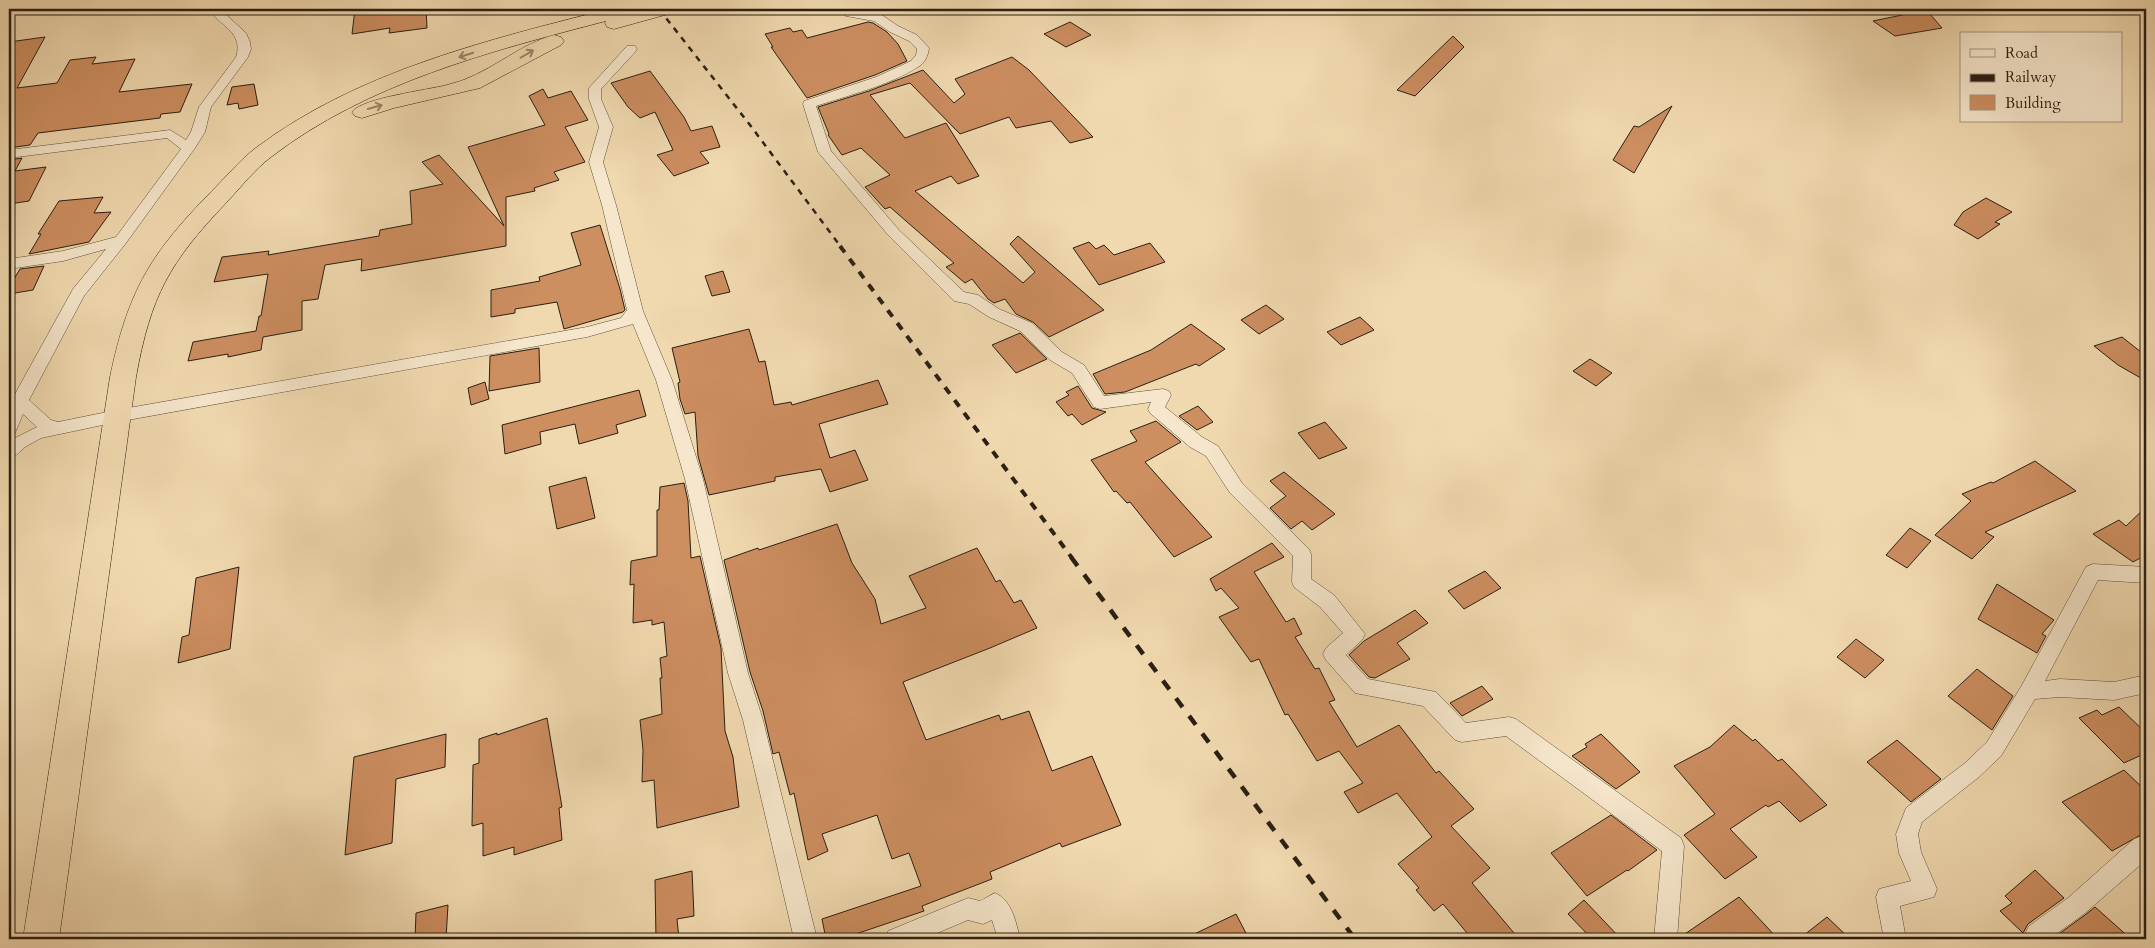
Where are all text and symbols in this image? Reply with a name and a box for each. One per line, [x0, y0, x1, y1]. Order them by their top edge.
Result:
legend [1960, 32, 2122, 122]
text: Road [2005, 43, 2038, 63]
one-way arrow [519, 49, 534, 58]
one-way arrow [458, 51, 474, 61]
text: Railway [2005, 67, 2056, 87]
text: Building [2005, 93, 2061, 113]
one-way arrow [367, 102, 383, 112]

